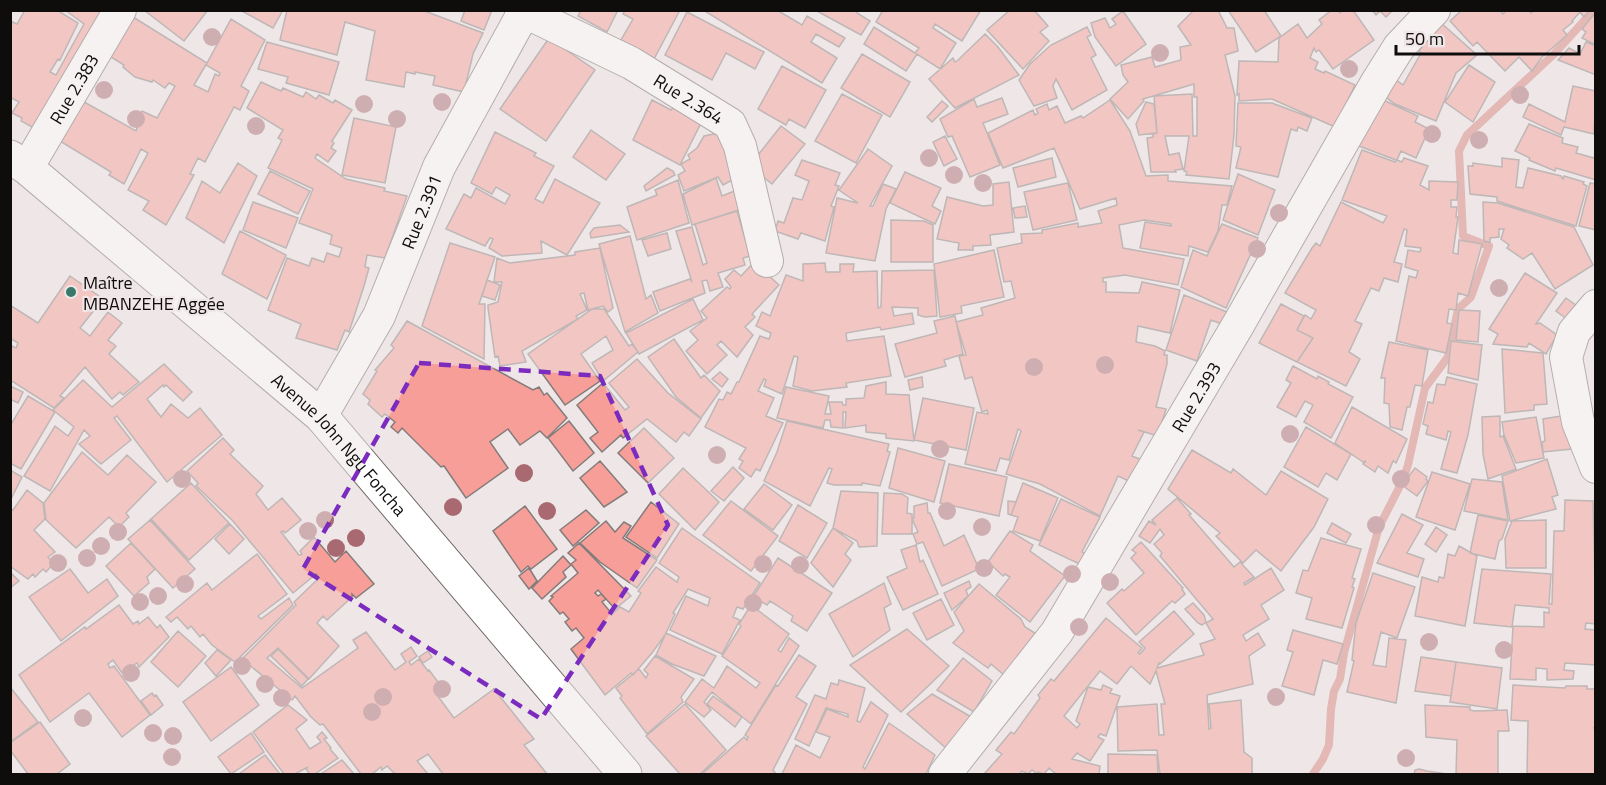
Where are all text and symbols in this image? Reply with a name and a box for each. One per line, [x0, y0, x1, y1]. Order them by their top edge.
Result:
scale bar [1396, 18, 1579, 56]
text: 50 m [1405, 25, 1444, 52]
street label: Rue 2.383 [42, 48, 105, 129]
street label: Rue 2.364 [649, 67, 729, 131]
street label: Rue 2.391 [394, 171, 448, 253]
place label: Maître MBANZEHE Aggée [83, 269, 225, 317]
marker: Maître MBANZEHE Aggée [64, 285, 78, 299]
street label: Rue 2.393 [1164, 356, 1227, 437]
street label: Avenue John Ngu Foncha [266, 366, 414, 522]

